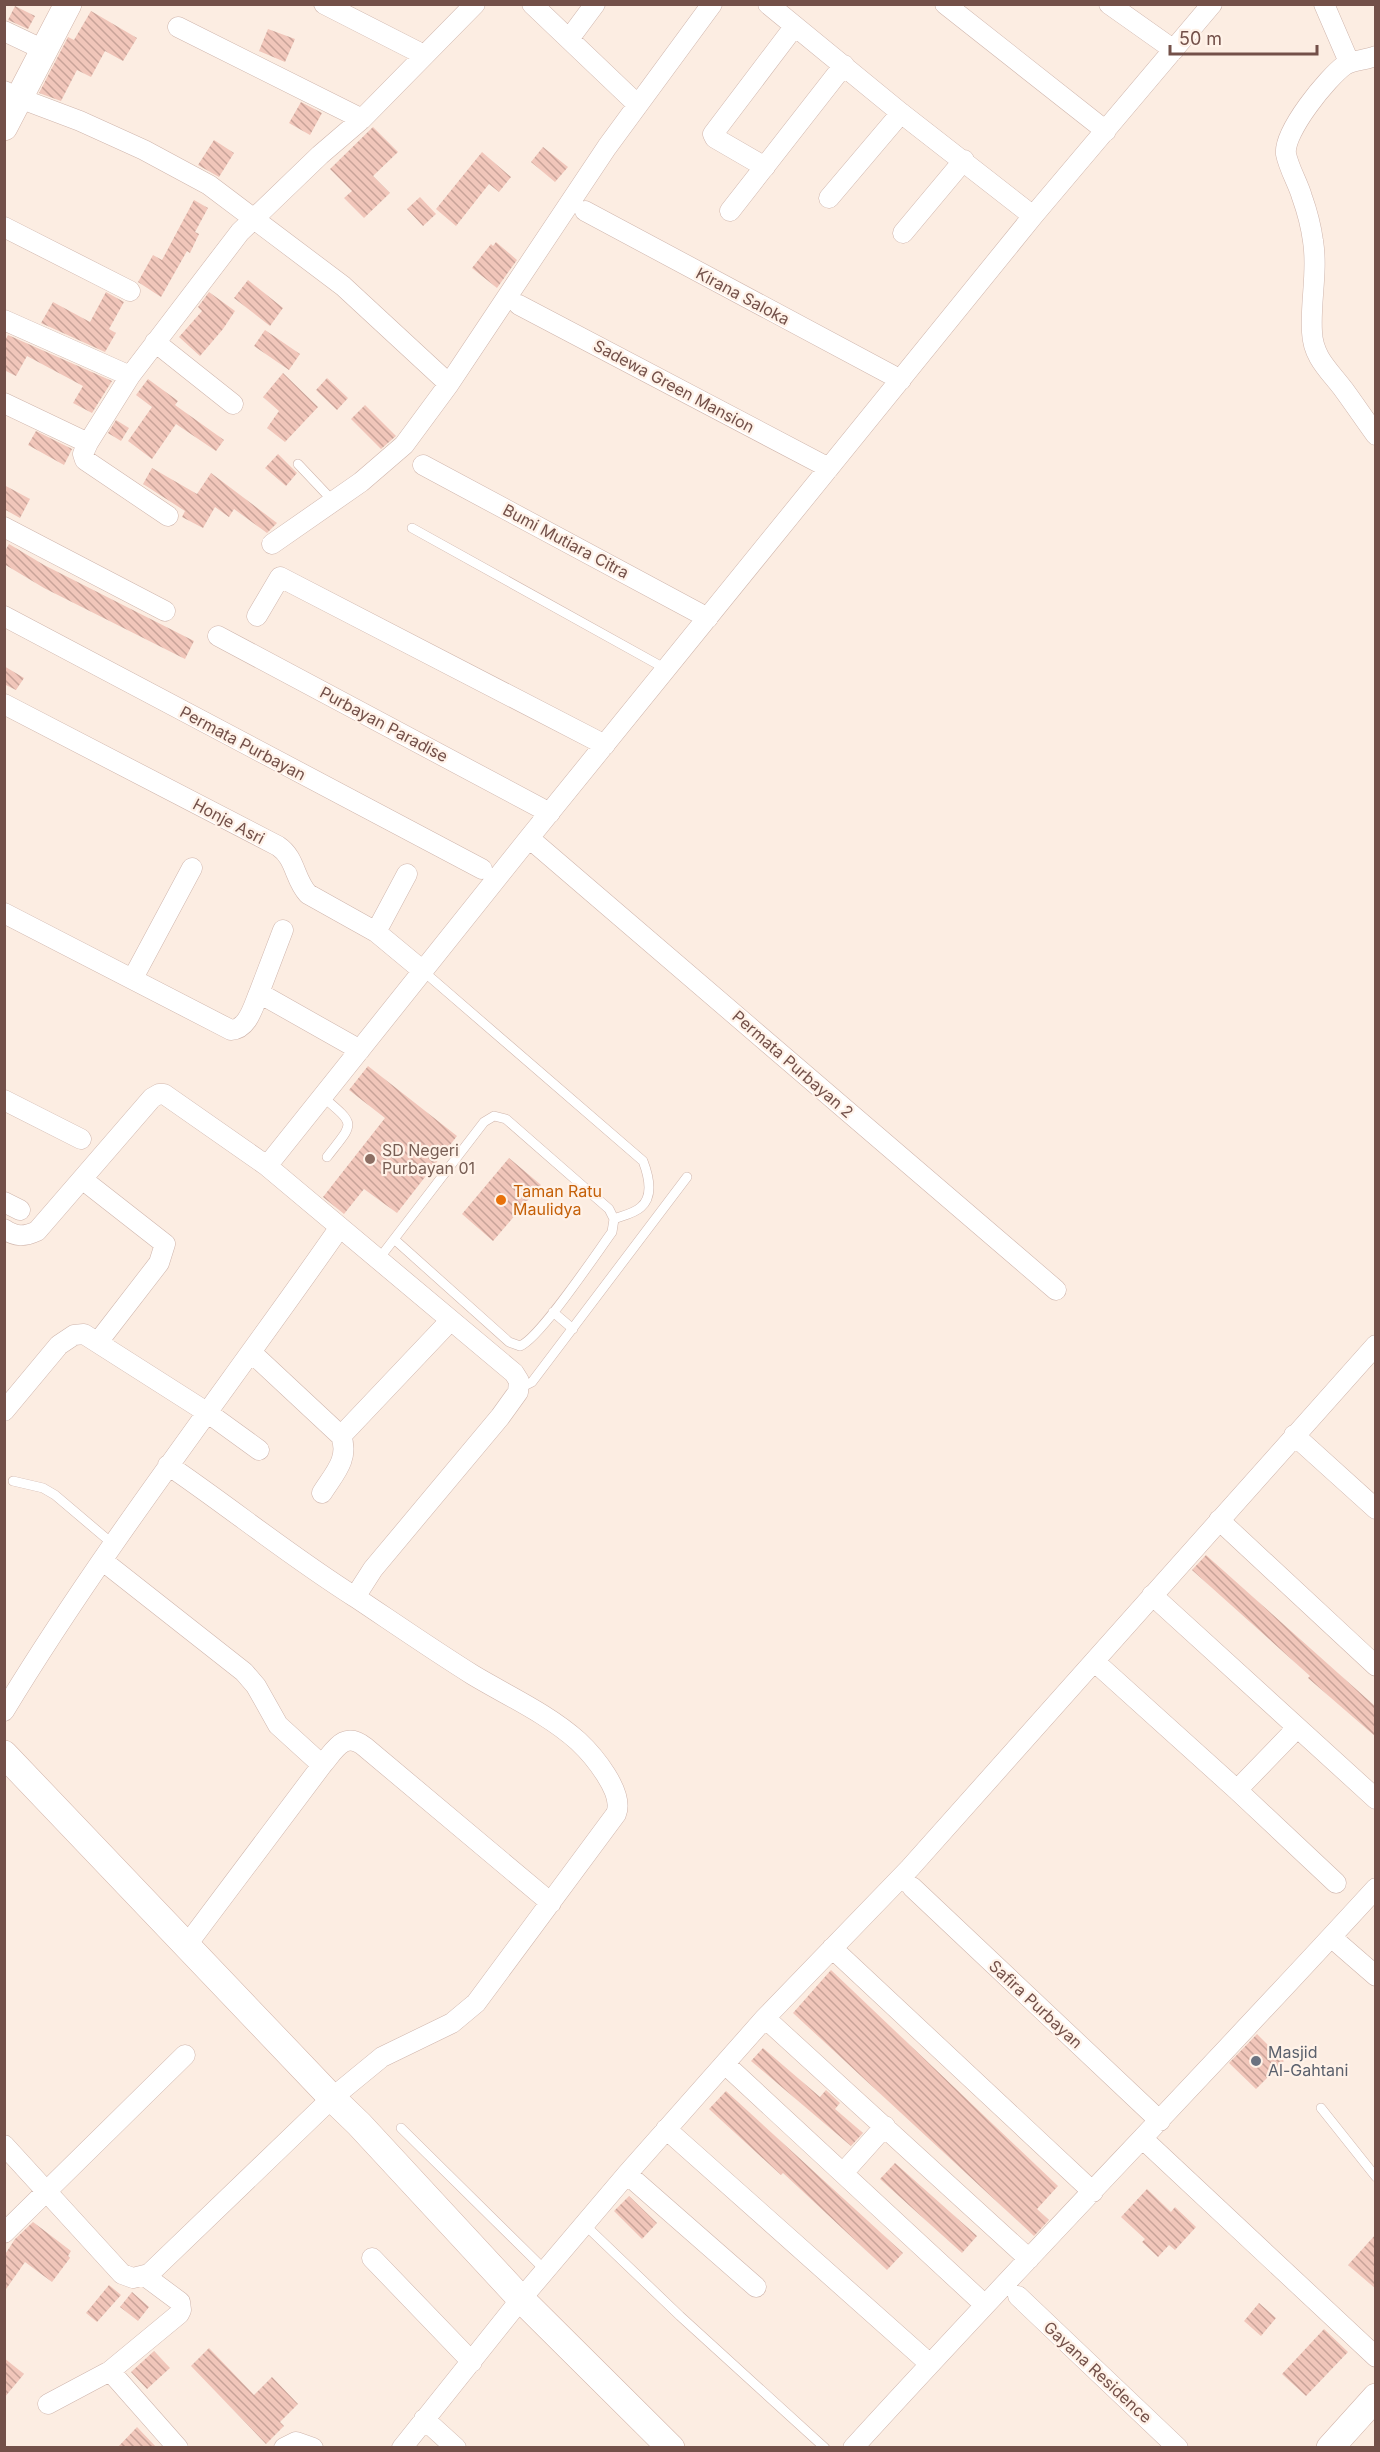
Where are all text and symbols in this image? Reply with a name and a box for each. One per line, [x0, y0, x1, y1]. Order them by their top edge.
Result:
scale bar [1170, 18, 1317, 56]
text: 50 m [1179, 28, 1222, 49]
street label: Kirana Saloka [693, 263, 793, 329]
street label: Sadewa Green Mansion [590, 335, 758, 437]
street label: Bumi Mutiara Citra [500, 499, 632, 583]
street label: Purbayan Paradise [317, 682, 451, 766]
street label: Permata Purbayan [177, 701, 309, 785]
street label: Honje Asri [190, 794, 268, 848]
street label: Permata Purbayan 2 [728, 1006, 858, 1122]
place label: SD Negeri Purbayan 01 [382, 1140, 475, 1178]
marker: SD Negeri Purbayan 01 [363, 1152, 377, 1166]
place label: Taman Ratu Maulidya [513, 1181, 602, 1219]
marker: Taman Ratu Maulidya [494, 1193, 508, 1207]
street label: Safira Purbayan [985, 1956, 1087, 2052]
place label: Masjid Al-Gahtani [1268, 2042, 1348, 2080]
marker: Masjid Al-Gahtani [1249, 2054, 1263, 2068]
street label: Gayana Residence [1040, 2317, 1156, 2427]

